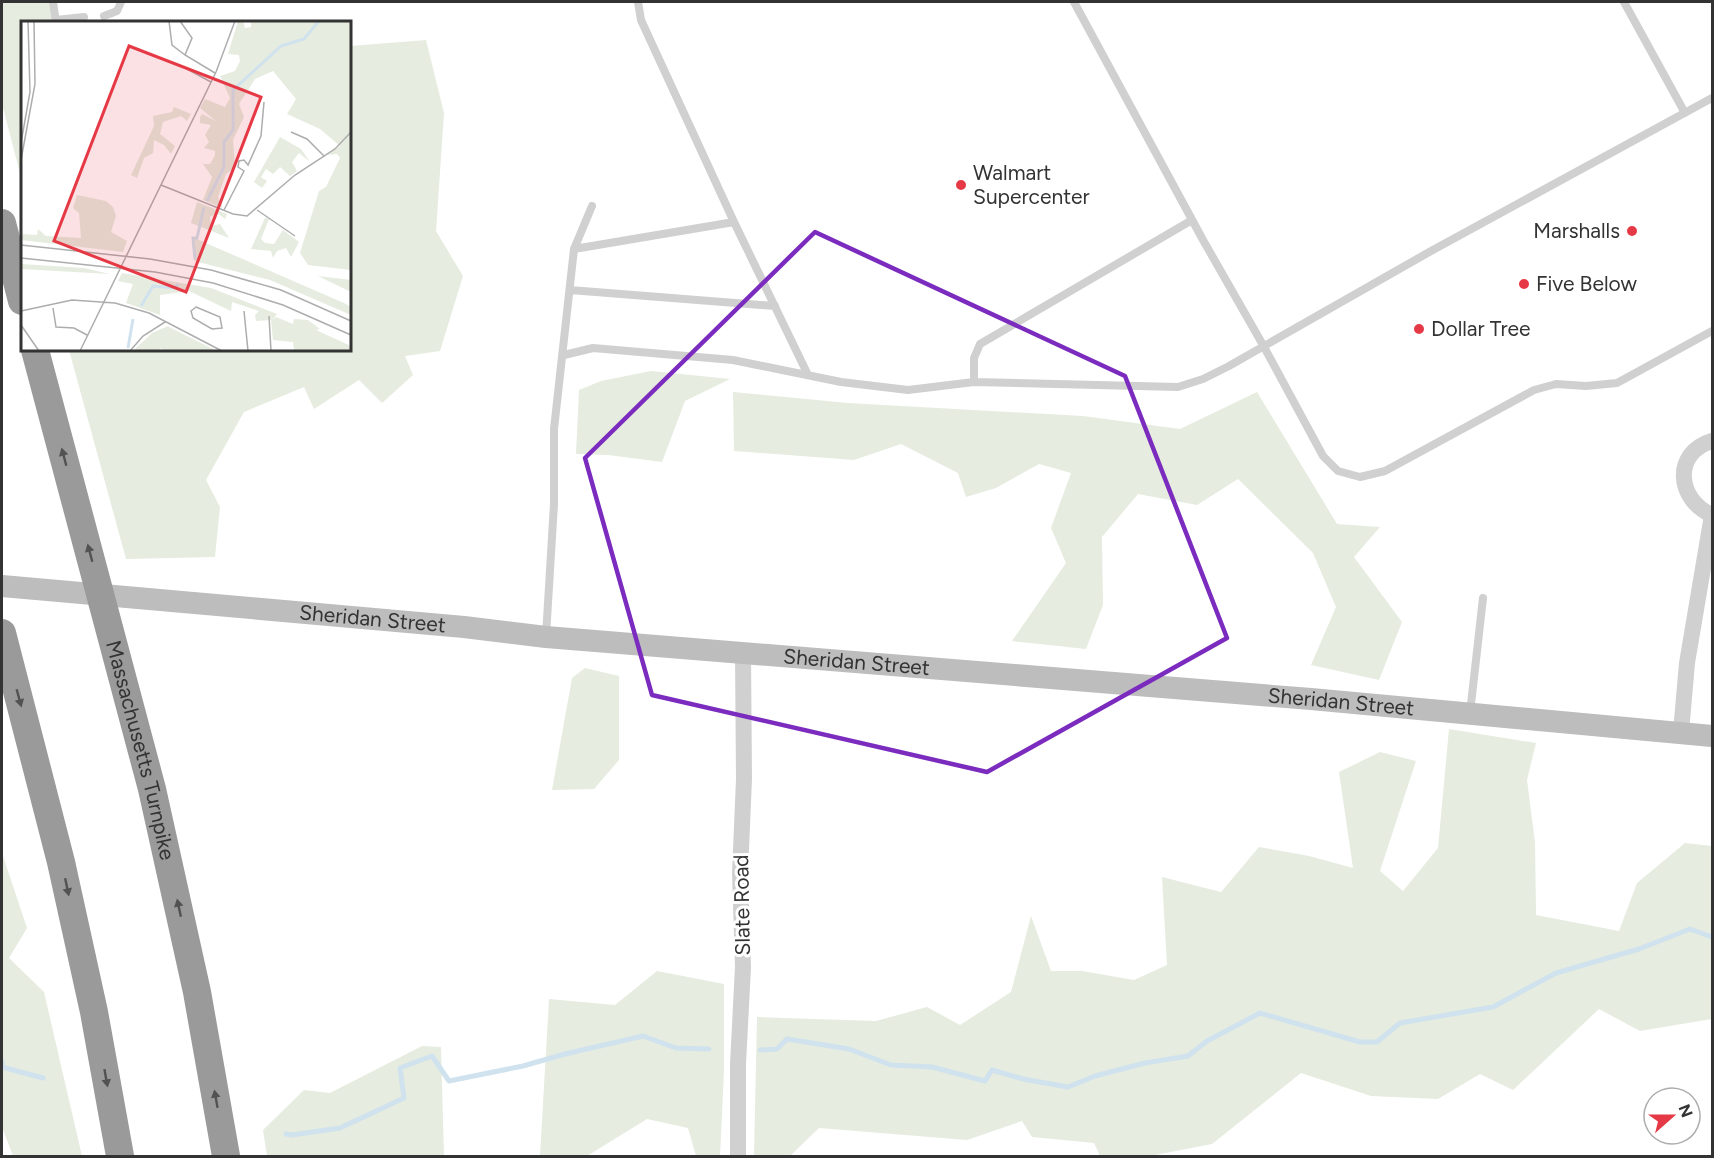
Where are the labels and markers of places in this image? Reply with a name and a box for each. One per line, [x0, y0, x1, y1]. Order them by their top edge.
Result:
place label: Walmart Supercenter [973, 160, 1090, 209]
marker: Walmart Supercenter [954, 178, 968, 192]
place label: Marshalls [1533, 218, 1620, 243]
marker: Marshalls [1625, 224, 1639, 238]
place label: Five Below [1536, 271, 1637, 296]
marker: Five Below [1517, 277, 1531, 291]
place label: Dollar Tree [1431, 316, 1531, 341]
marker: Dollar Tree [1412, 322, 1426, 336]

